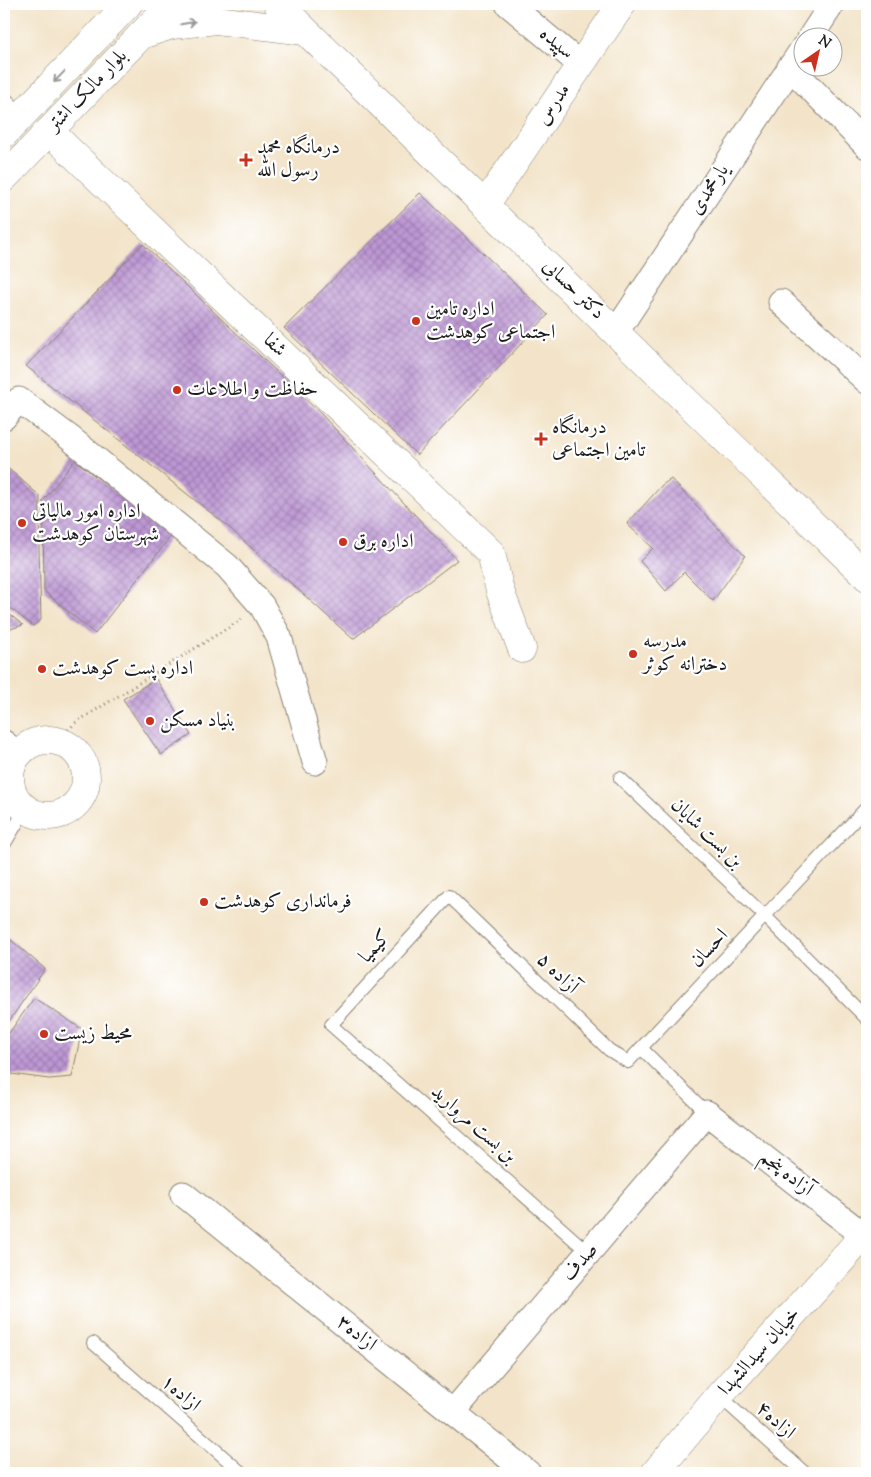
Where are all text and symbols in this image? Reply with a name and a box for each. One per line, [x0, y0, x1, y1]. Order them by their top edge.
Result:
one-way arrow [180, 17, 196, 27]
street label: سپیده [532, 21, 580, 67]
north arrow [794, 28, 844, 78]
text: N [814, 31, 834, 54]
street label: بلوار مالک اشتر [40, 43, 135, 140]
one-way arrow [53, 71, 65, 83]
street label: مدرس [529, 78, 579, 132]
place label: درمانگاه محمد رسول الله [257, 133, 340, 186]
marker: درمانگاه محمد رسول الله [239, 153, 253, 167]
street label: یارمحمدی [683, 158, 738, 221]
street label: دکتر حسابی [535, 253, 611, 327]
place label: اداره تامین اجتماعی کوهدشت [426, 296, 555, 348]
marker: اداره تامین اجتماعی کوهدشت [410, 315, 422, 327]
street label: شفا [255, 327, 293, 365]
place label: حفاظت و اطلاعات [187, 376, 318, 405]
marker: حفاظت و اطلاعات [171, 384, 183, 396]
place label: درمانگاه تامین اجتماعی [552, 413, 645, 466]
marker: درمانگاه تامین اجتماعی [534, 432, 548, 446]
place label: اداره امور مالیاتی شهرستان کوهدشت [32, 498, 159, 550]
marker: اداره امور مالیاتی شهرستان کوهدشت [16, 517, 28, 529]
place label: اداره برق [353, 528, 414, 557]
marker: اداره برق [337, 536, 349, 548]
place label: مدرسه دخترانه کوثر [641, 628, 727, 680]
marker: مدرسه دخترانه کوثر [627, 648, 639, 660]
place label: اداره پست کوهدشت [52, 655, 193, 684]
marker: اداره پست کوهدشت [36, 663, 48, 675]
place label: بنیاد مسکن [160, 707, 235, 736]
marker: بنیاد مسکن [144, 715, 156, 727]
street label: بن بست شایان [663, 792, 749, 876]
place label: فرمانداری کوهدشت [214, 888, 352, 917]
marker: فرمانداری کوهدشت [198, 896, 210, 908]
street label: احسان [684, 923, 736, 975]
street label: کیمیا [353, 924, 399, 970]
street label: آزاده ۵ [529, 947, 587, 1003]
place label: محیط زیست [54, 1020, 132, 1049]
marker: محیط زیست [38, 1028, 50, 1040]
street label: بن بست مروارید [424, 1079, 523, 1172]
street label: آزاده پنجم [752, 1144, 821, 1208]
street label: صدف [556, 1237, 606, 1289]
street label: خیابان سیدالشهدا [712, 1301, 808, 1403]
street label: ازاده۳ [329, 1309, 383, 1359]
street label: ازاده۱ [154, 1368, 206, 1420]
street label: ازاده۴ [749, 1395, 801, 1447]

